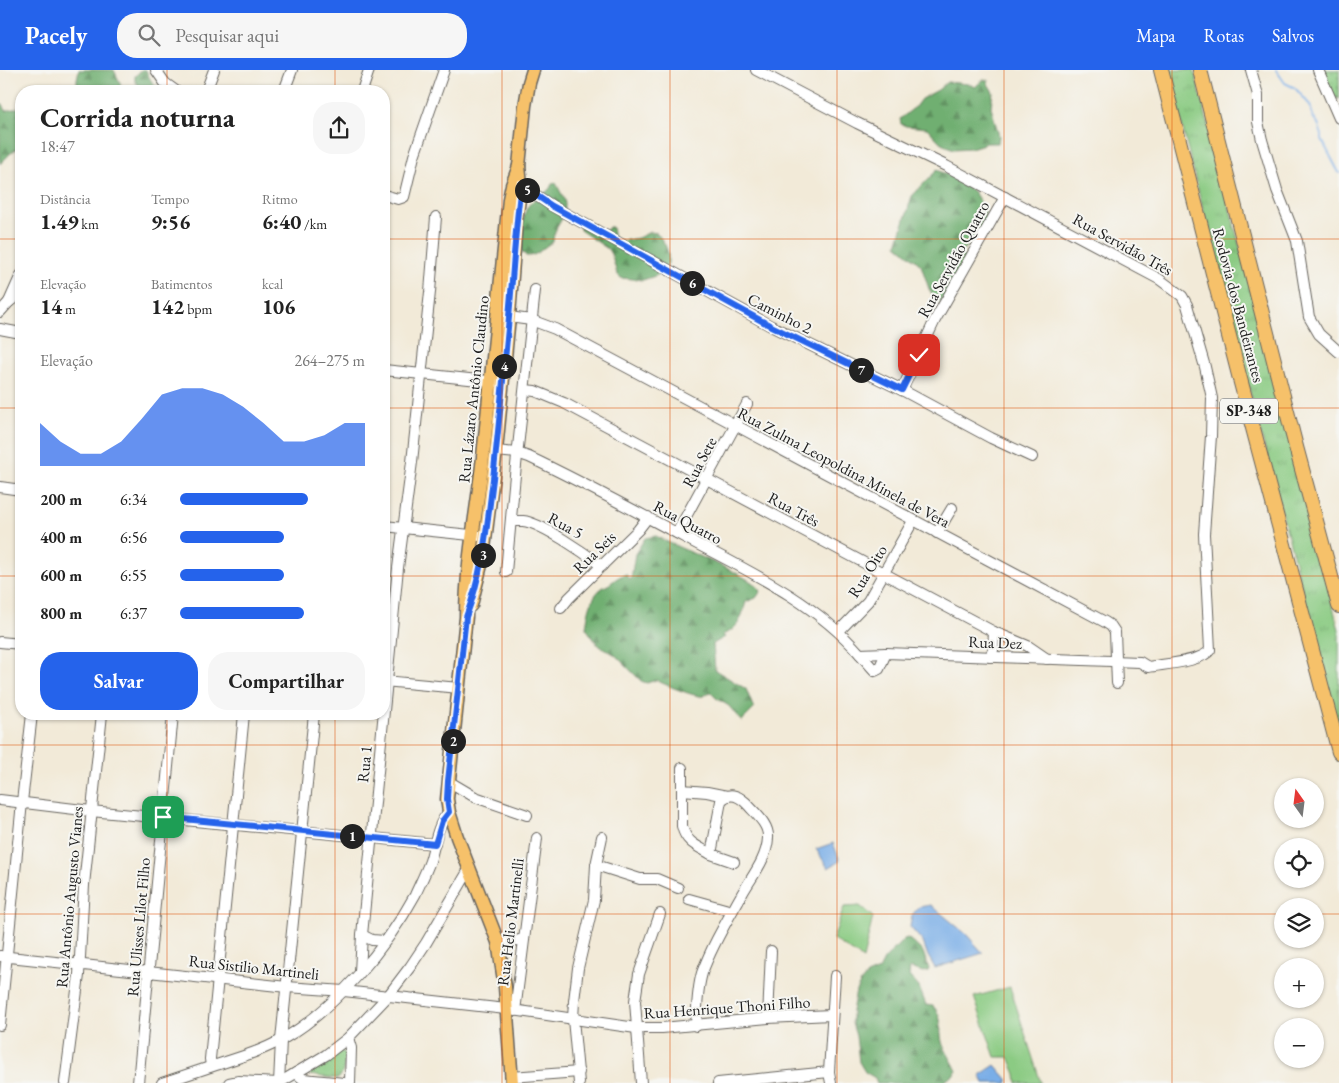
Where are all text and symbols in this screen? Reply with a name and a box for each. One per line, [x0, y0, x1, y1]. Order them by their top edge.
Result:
search box [117, 13, 467, 58]
text: Pacely [25, 20, 87, 51]
icon: search [135, 21, 163, 49]
text: Pesquisar aqui [175, 23, 279, 48]
text: Mapa [1136, 24, 1176, 47]
text: Rotas [1204, 24, 1244, 47]
text: Salvos [1272, 24, 1314, 47]
text: Corrida noturna [40, 99, 235, 135]
button: share [313, 102, 365, 154]
text: 18:47 [40, 136, 75, 157]
pin: 5 [514, 178, 540, 202]
text: 5 [524, 181, 531, 199]
text: Distância [40, 190, 91, 208]
text: Tempo [151, 190, 189, 208]
text: Ritmo [262, 190, 298, 208]
street label: Rua Servidão Quatro [913, 197, 994, 321]
text: 1.49 [40, 208, 79, 235]
text: 9:56 [151, 208, 190, 235]
text: 6:40 [262, 208, 301, 235]
street label: Rua Servidão Três [1069, 208, 1176, 280]
text: km [79, 215, 99, 233]
text: /km [301, 215, 327, 233]
street label: Rodovia dos Bandeirantes [1208, 226, 1269, 385]
pin: 6 [680, 270, 704, 296]
text: 6 [689, 274, 696, 292]
text: Elevação [40, 275, 86, 293]
text: Batimentos [151, 275, 212, 293]
text: kcal [262, 275, 283, 293]
street label: Caminho 2 [744, 288, 816, 339]
text: 14 [40, 293, 62, 320]
text: 142 [151, 293, 184, 320]
text: 106 [262, 293, 295, 320]
street label: Rua Lázaro Antônio Claudino [453, 294, 494, 484]
text: m [62, 300, 76, 318]
text: bpm [184, 300, 213, 318]
pin [898, 334, 940, 376]
icon: check [905, 341, 933, 369]
text: Elevação [40, 350, 93, 371]
text: 264–275 m [294, 350, 365, 371]
pin: 4 [492, 354, 516, 378]
text: 4 [501, 357, 508, 375]
pin: 7 [848, 358, 874, 382]
text: 7 [858, 361, 865, 379]
road number: SP-348 [1220, 398, 1278, 424]
street label: Rua Zulma Leopoldina Minela de Vera [734, 402, 954, 533]
street label: Rua Sete [677, 433, 721, 491]
street label: Rua Três [764, 487, 823, 532]
text: 200 m [40, 489, 82, 510]
text: 6:34 [120, 489, 147, 510]
street label: Rua Quatro [650, 496, 726, 549]
street label: Rua 5 [544, 507, 587, 543]
text: 400 m [40, 527, 82, 548]
text: 6:56 [120, 527, 147, 548]
street label: Rua Seis [568, 527, 620, 578]
street label: Rua Oito [843, 541, 892, 602]
pin: 3 [470, 542, 496, 568]
text: 3 [480, 546, 487, 564]
text: 600 m [40, 565, 82, 586]
text: 6:55 [120, 565, 147, 586]
text: 800 m [40, 603, 82, 624]
text: 6:37 [120, 603, 147, 624]
street label: Rua Dez [968, 631, 1022, 654]
button: Salvar [40, 652, 198, 710]
button: Compartilhar [208, 652, 365, 710]
pin: 2 [440, 728, 466, 754]
text: 2 [450, 732, 457, 750]
street label: Rua 1 [352, 745, 377, 784]
north arrow [1274, 778, 1324, 828]
map controls [1274, 778, 1324, 1068]
pin [142, 796, 184, 838]
icon: arrive [149, 803, 177, 831]
street label: Rua Antônio Augusto Vianes [51, 805, 88, 989]
pin: 1 [340, 824, 364, 848]
text: 1 [349, 827, 356, 845]
button: locate [1274, 838, 1324, 888]
street label: Rua Ulisses Lilot Filho [122, 857, 155, 997]
street label: Rua Helio Martinelli [492, 857, 529, 987]
button: layers [1274, 898, 1324, 948]
street label: Rua Sistilio Martineli [188, 950, 320, 985]
button: + [1274, 958, 1324, 1008]
street label: Rua Henrique Thoni Filho [643, 991, 811, 1024]
button: − [1274, 1018, 1324, 1068]

